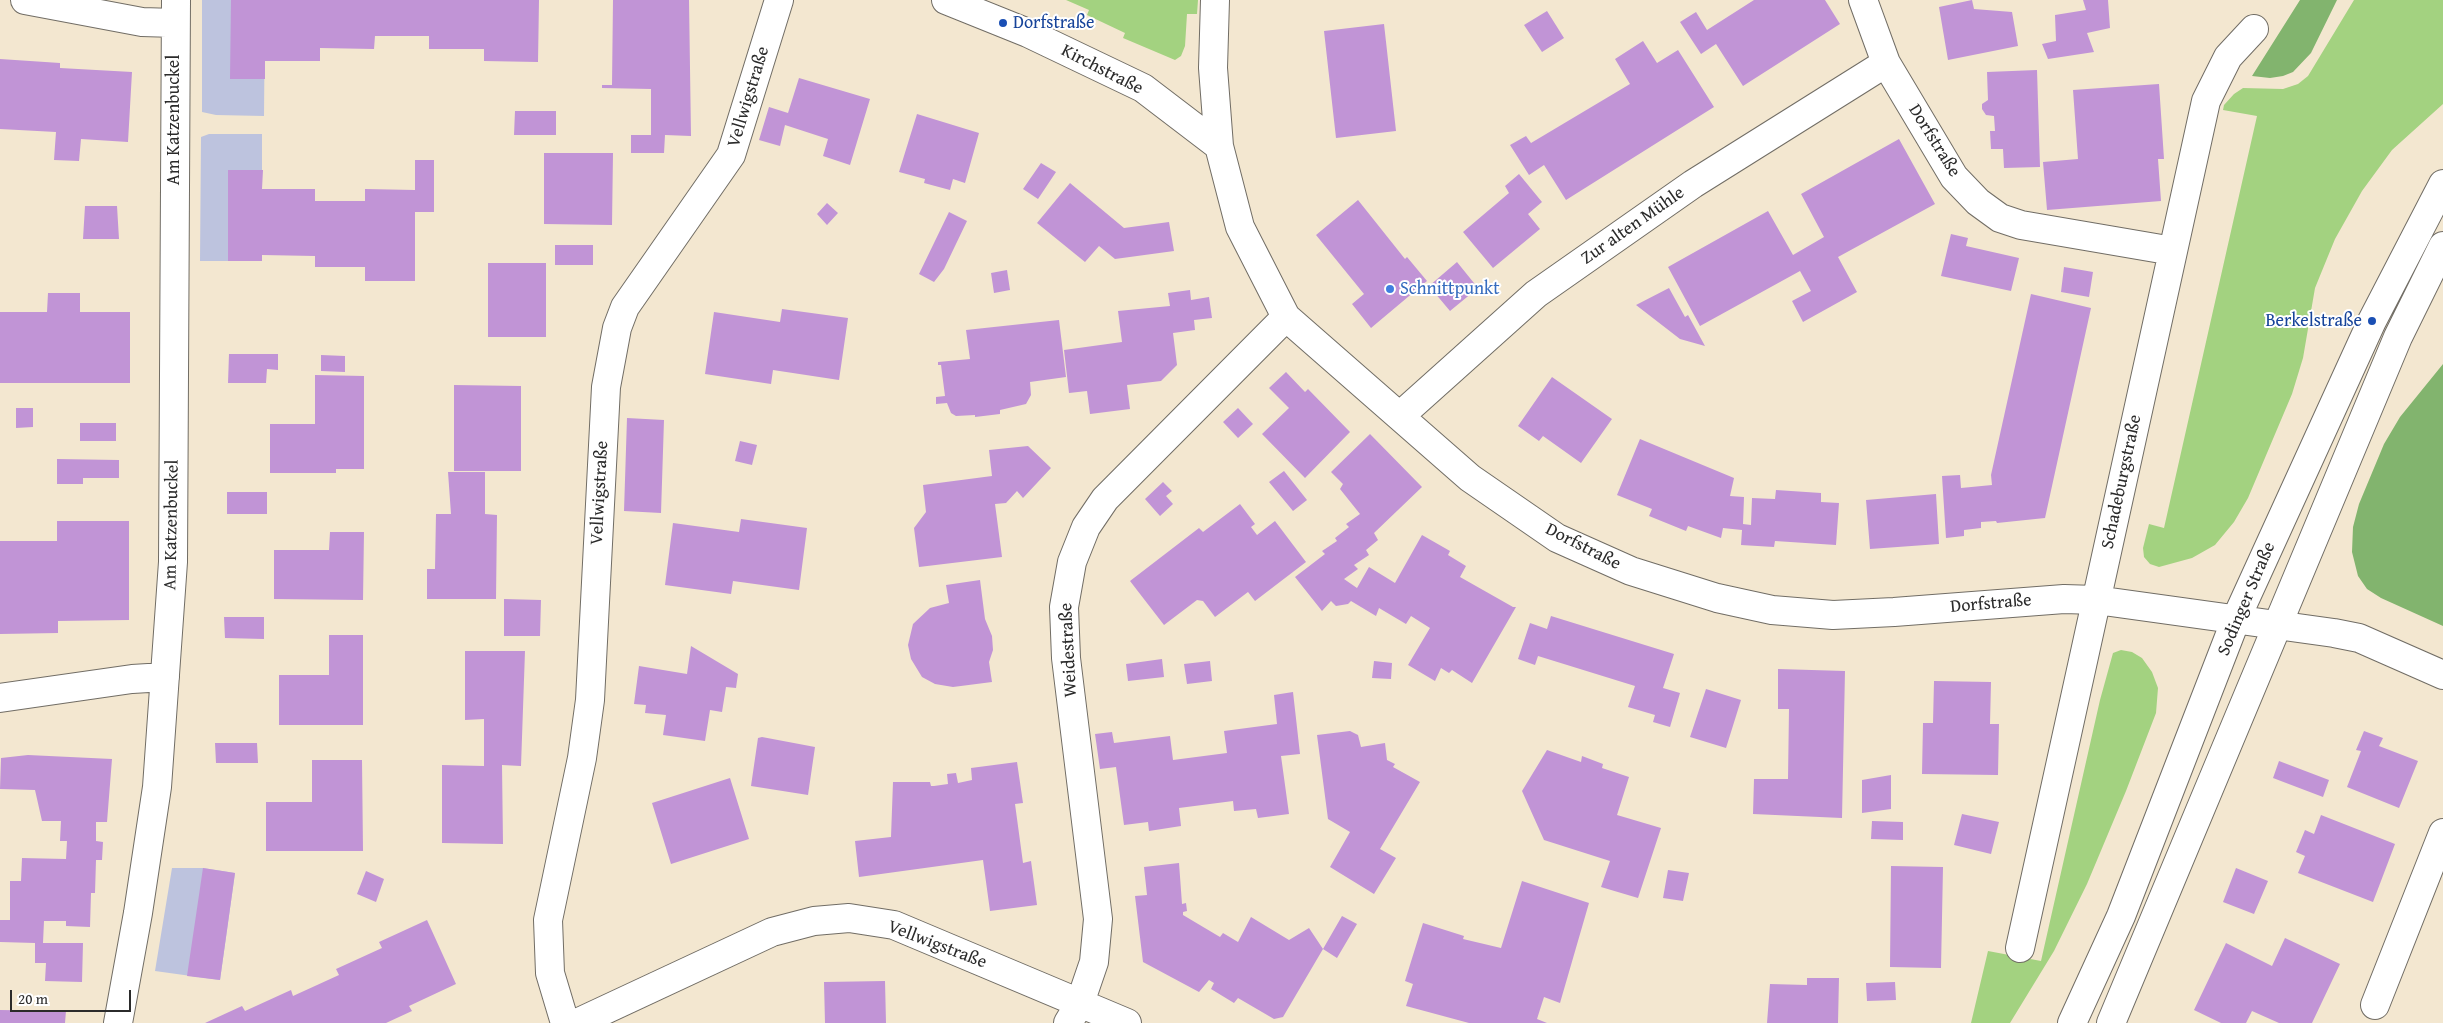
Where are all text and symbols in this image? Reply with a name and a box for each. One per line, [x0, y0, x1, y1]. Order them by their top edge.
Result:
place label: Dorfstraße [1013, 12, 1095, 34]
marker: Dorfstraße [997, 17, 1009, 29]
street label: Kirchstraße [1057, 40, 1147, 100]
street label: Vellwigstraße [723, 44, 775, 150]
street label: Am Katzenbuckel [163, 55, 185, 185]
street label: Dorfstraße [1903, 101, 1965, 181]
street label: Zur alten Mühle [1577, 182, 1689, 270]
place label: Schnittpunkt [1400, 278, 1500, 300]
marker: Schnittpunkt [1384, 283, 1396, 295]
place label: Berkelstraße [2265, 310, 2362, 332]
marker: Berkelstraße [2366, 315, 2378, 327]
street label: Schadeburgstraße [2097, 413, 2147, 551]
street label: Vellwigstraße [586, 440, 614, 546]
street label: Am Katzenbuckel [160, 460, 184, 590]
street label: Dorfstraße [1542, 519, 1624, 575]
street label: Sodinger Straße [2213, 539, 2281, 659]
street label: Dorfstraße [1949, 590, 2033, 618]
street label: Weidestraße [1056, 602, 1082, 698]
street label: Vellwigstraße [884, 916, 990, 974]
scale bar [12, 980, 134, 1012]
text: 20 m [18, 988, 48, 1009]

